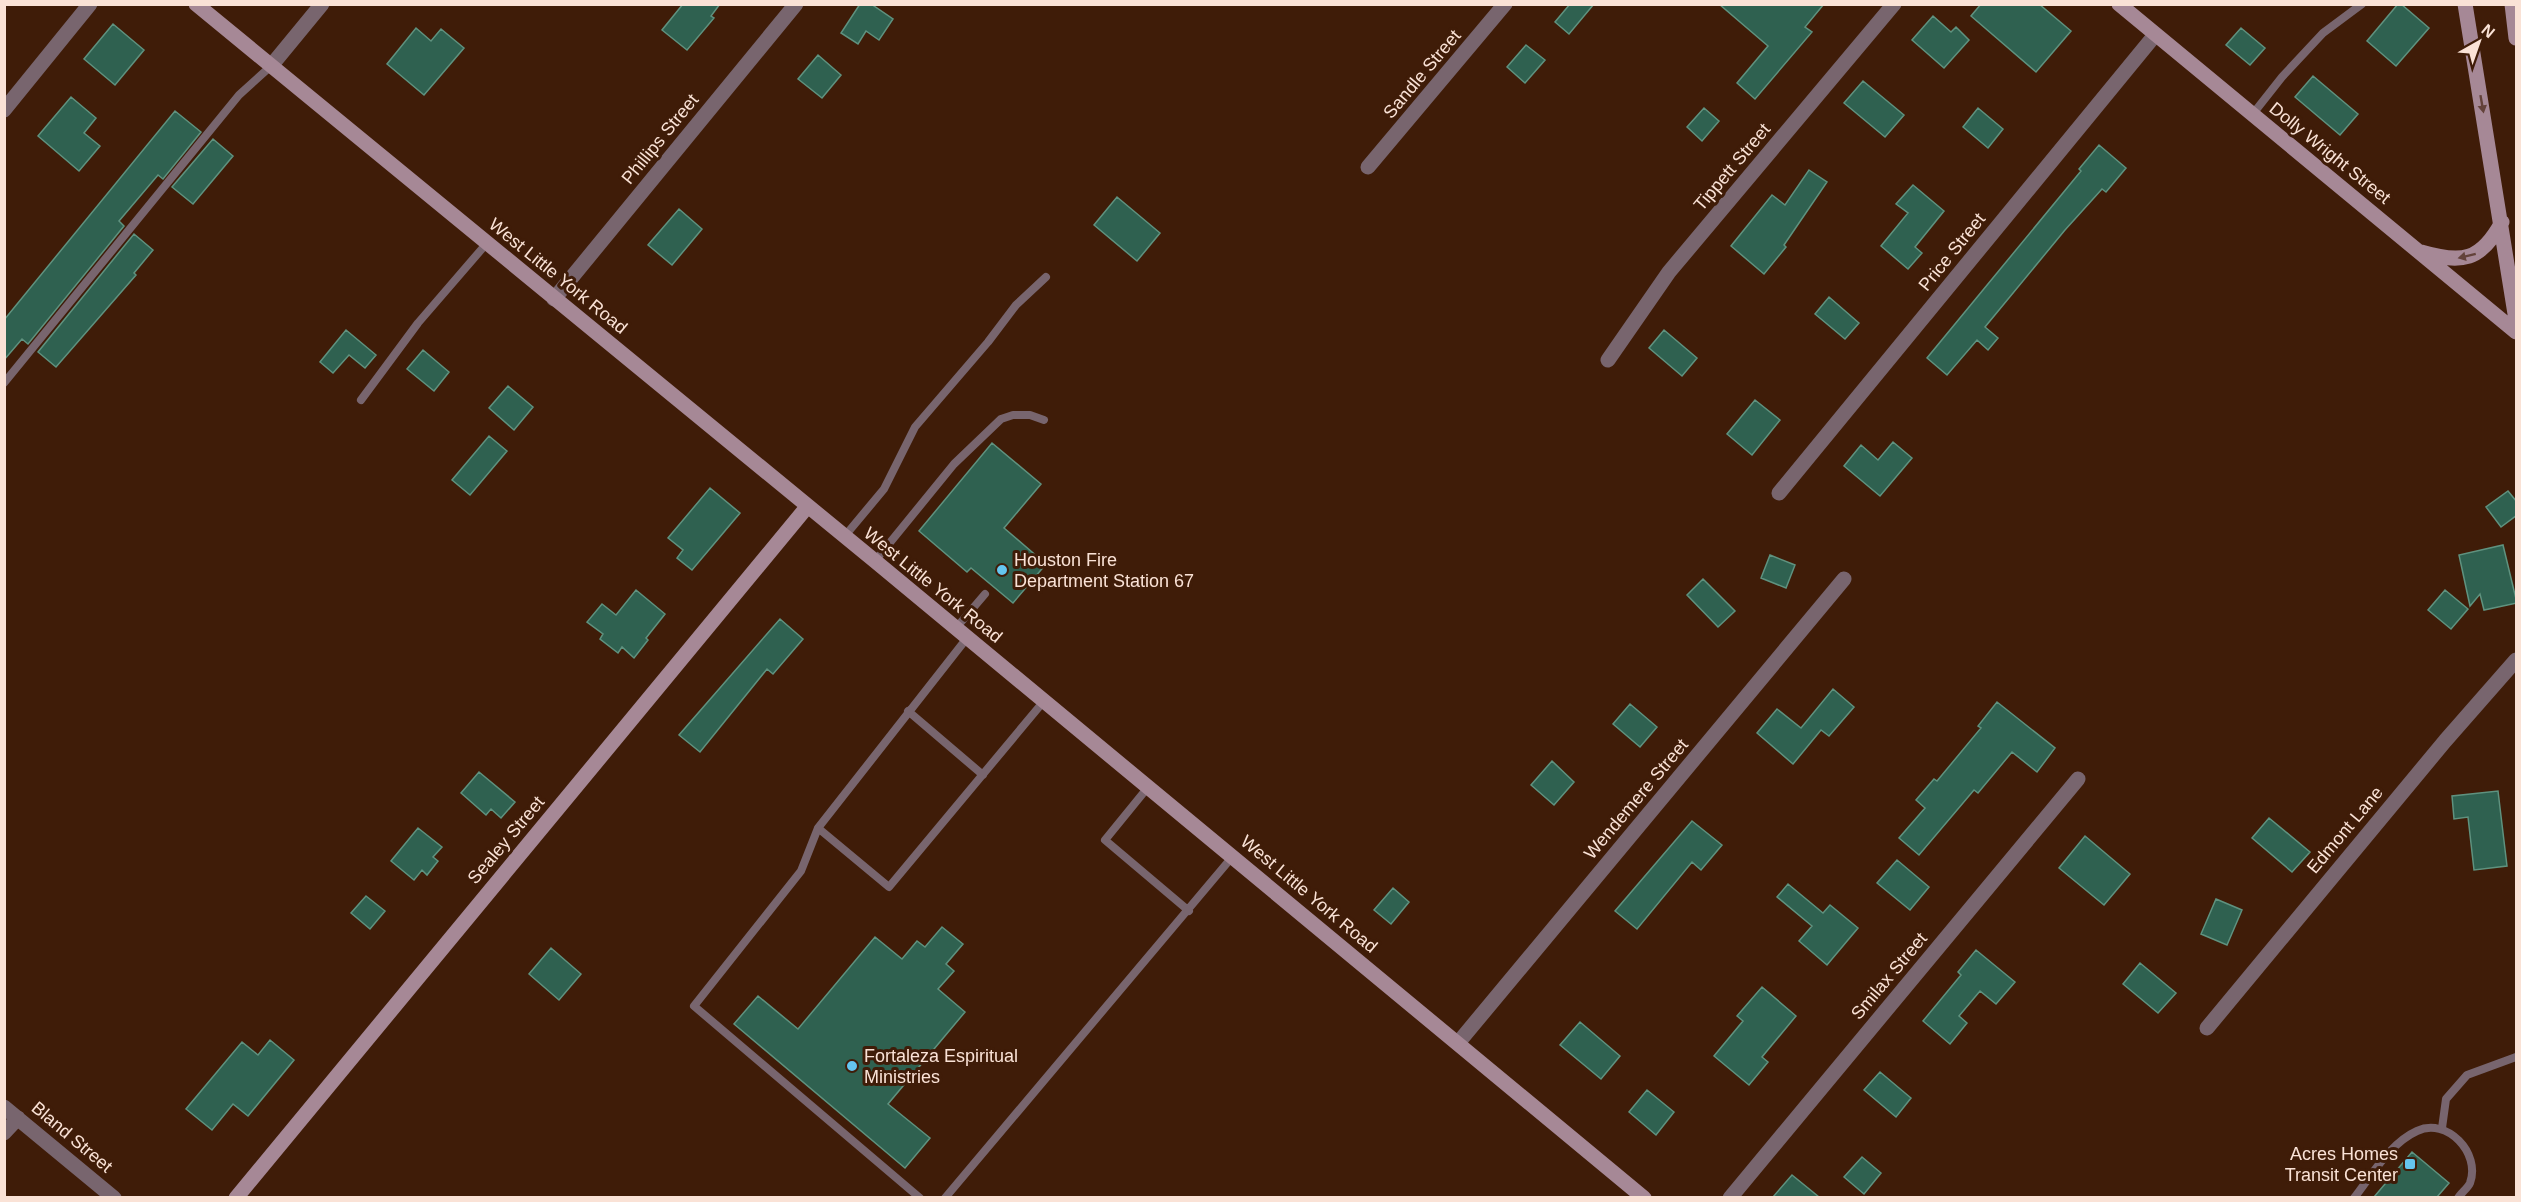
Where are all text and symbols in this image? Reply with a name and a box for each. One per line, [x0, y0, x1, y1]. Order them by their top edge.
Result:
north arrow [2449, 12, 2509, 72]
text: N [2478, 21, 2498, 41]
street label: Sandle Street [1379, 26, 1465, 122]
street label: Phillips Street [618, 90, 702, 188]
one-way arrow [2477, 94, 2486, 113]
street label: Dolly Wright Street [2266, 98, 2394, 208]
street label: Tippett Street [1690, 119, 1774, 215]
street label: Price Street [1915, 209, 1989, 295]
street label: West Little York Road [485, 214, 631, 338]
one-way arrow [2458, 252, 2476, 261]
street label: West Little York Road [860, 523, 1006, 647]
place label: Houston Fire Department Station 67 [1014, 550, 1194, 591]
marker: Houston Fire Department Station 67 [995, 563, 1009, 577]
street label: Wendemere Street [1580, 735, 1692, 863]
street label: Edmont Lane [2303, 783, 2387, 877]
street label: Sealey Street [464, 792, 548, 888]
street label: West Little York Road [1237, 831, 1381, 957]
street label: Smilax Street [1847, 929, 1931, 1023]
place label: Fortaleza Espiritual Ministries [864, 1046, 1018, 1087]
marker: Fortaleza Espiritual Ministries [845, 1059, 859, 1073]
street label: Bland Street [28, 1098, 116, 1176]
place label: Acres Homes Transit Center [2285, 1144, 2398, 1185]
marker: Acres Homes Transit Center [2403, 1157, 2417, 1171]

